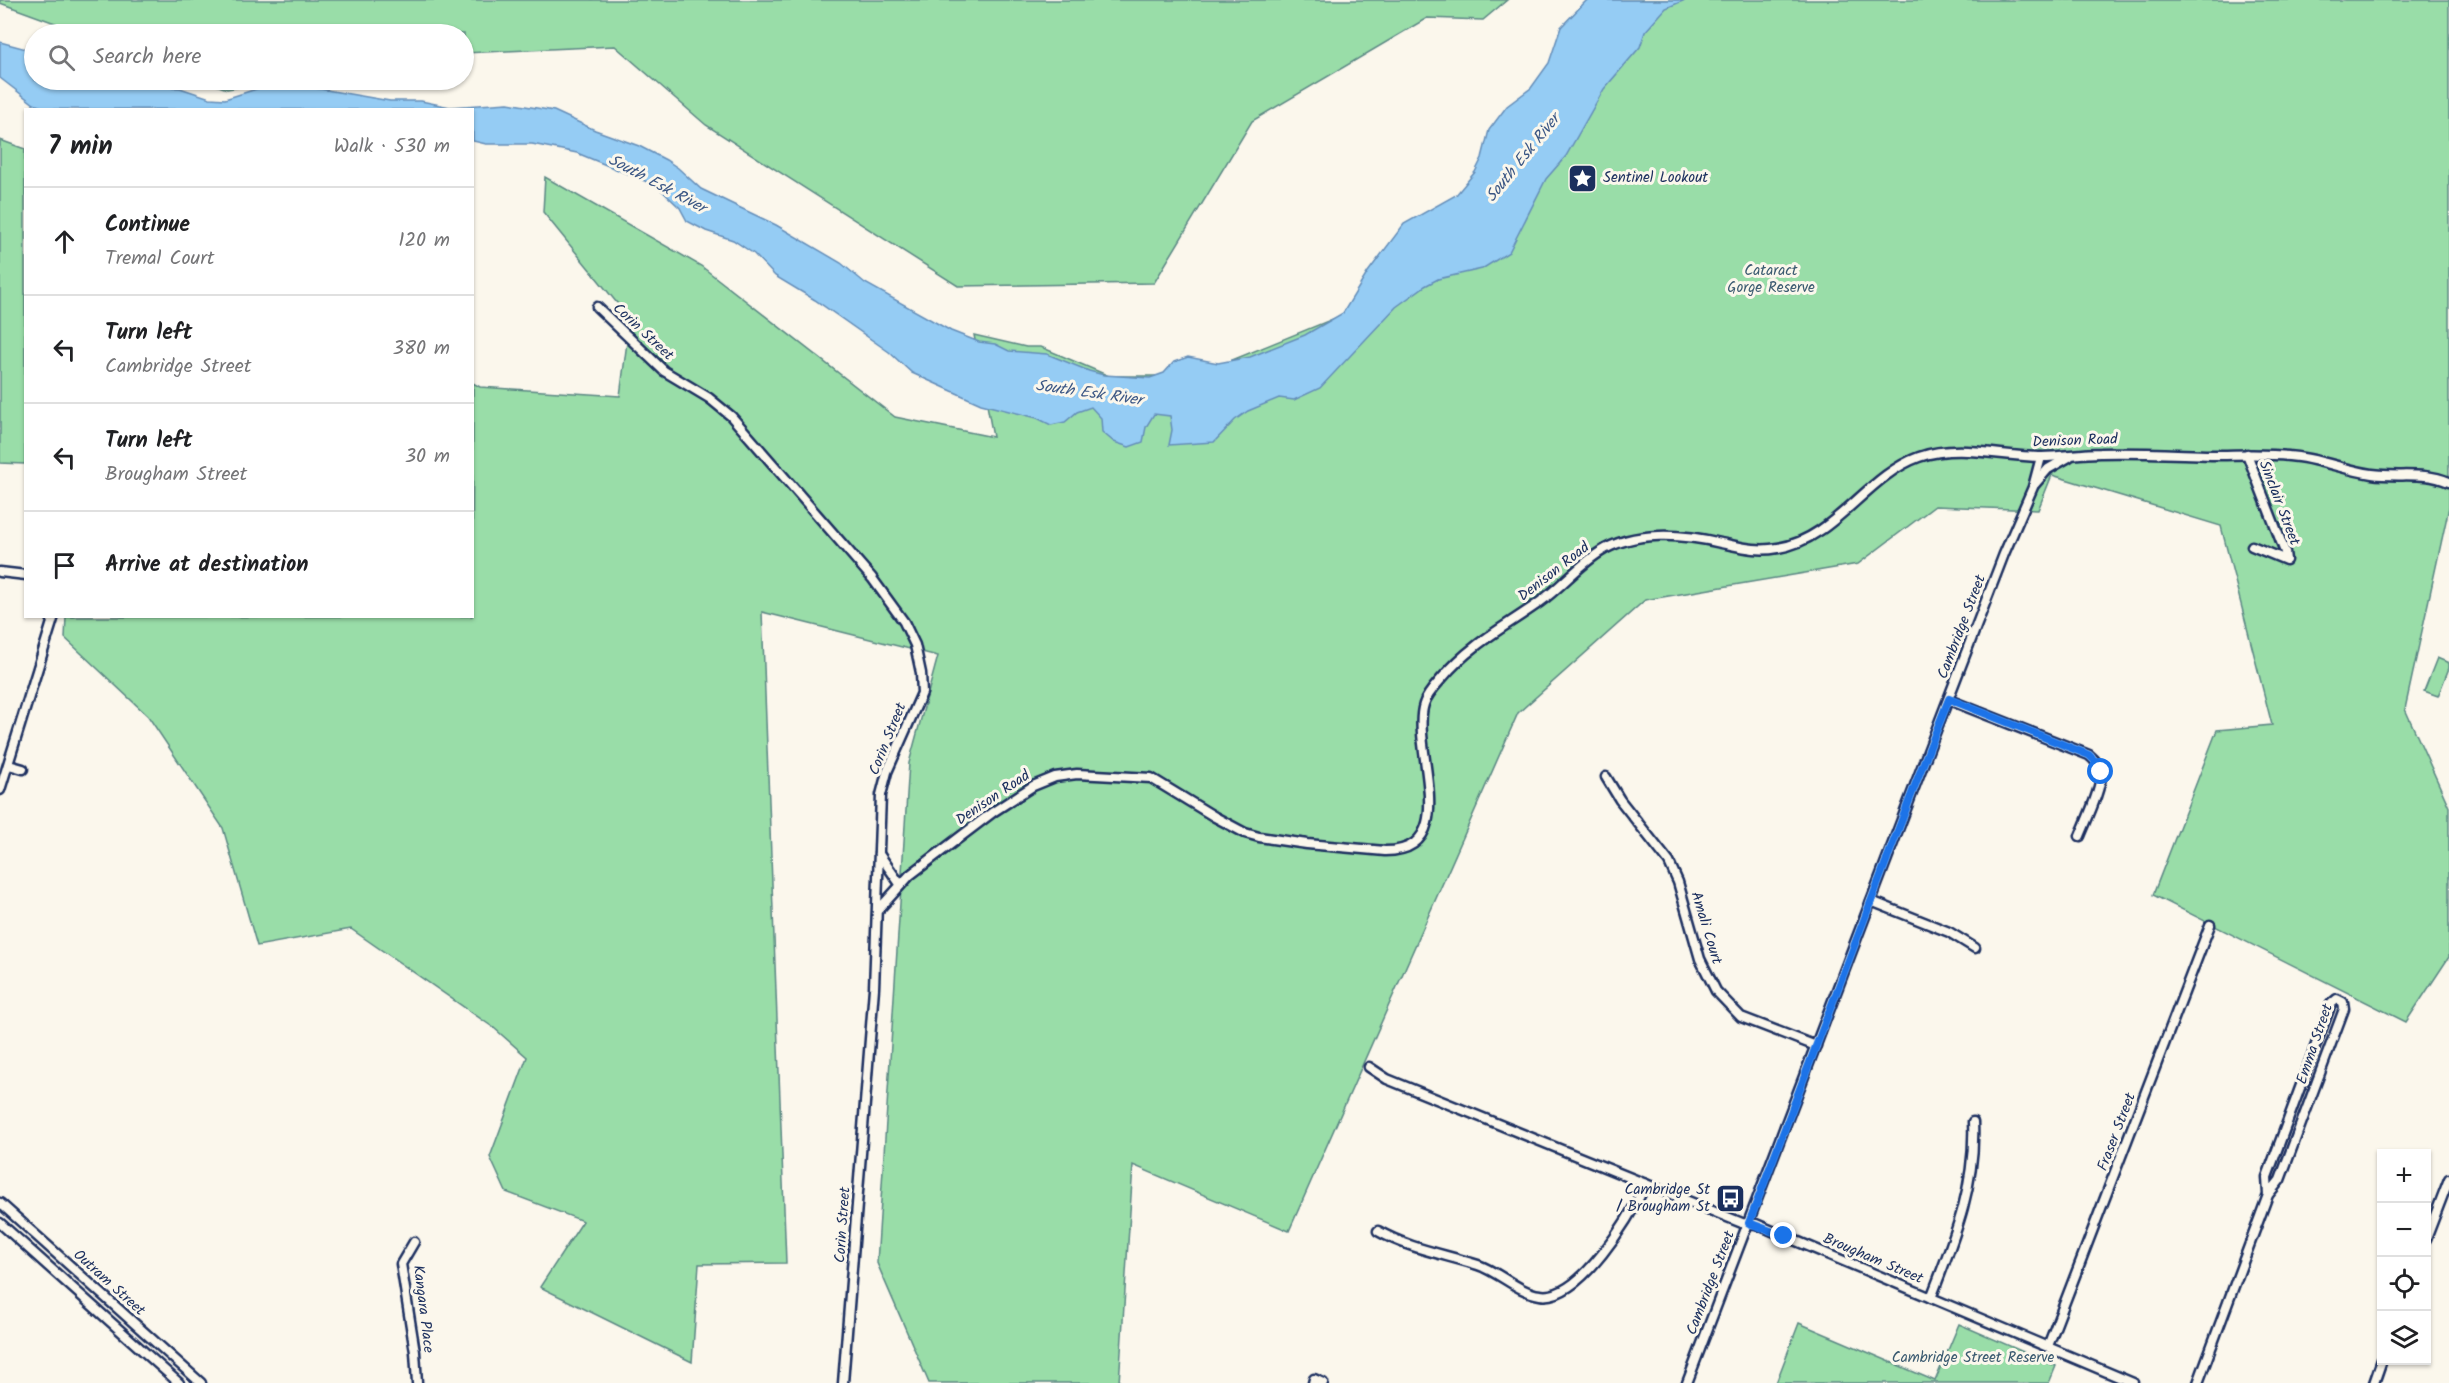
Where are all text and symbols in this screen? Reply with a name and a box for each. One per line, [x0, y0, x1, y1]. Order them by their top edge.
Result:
search box [24, 24, 474, 90]
text: Search here [93, 40, 201, 75]
icon: search [45, 41, 78, 74]
water label: South Esk River [1480, 106, 1569, 207]
text: 7 min [48, 126, 113, 168]
text: Walk · 530 m [334, 131, 450, 163]
water label: South Esk River [604, 148, 713, 222]
place icon: Sentinel Lookout [1566, 162, 1598, 194]
place label: Sentinel Lookout [1603, 166, 1708, 190]
text: Continue [105, 208, 190, 243]
icon: ahead [48, 225, 81, 258]
text: 120 m [398, 225, 450, 257]
text: Tremal Court [105, 243, 215, 275]
park label: Cataract Gorge Reserve [1727, 259, 1815, 300]
street label: Corin Street [607, 297, 679, 367]
text: Turn left [105, 316, 192, 351]
icon: left [48, 333, 81, 366]
text: 380 m [393, 333, 450, 365]
text: Cambridge Street [105, 351, 251, 383]
water label: South Esk River [1034, 373, 1147, 413]
text: Turn left [105, 424, 192, 459]
street label: Denison Road [2032, 428, 2119, 454]
icon: left [48, 441, 81, 474]
text: 30 m [405, 441, 450, 473]
street label: Sinclair Street [2252, 457, 2306, 549]
text: Brougham Street [105, 459, 247, 491]
street label: Denison Road [1513, 536, 1595, 608]
text: Arrive at destination [105, 548, 308, 583]
icon: arrive [48, 549, 81, 582]
street label: Cambridge Street [1931, 571, 1993, 683]
street label: Corin Street [863, 699, 914, 779]
route start [2087, 758, 2113, 784]
street label: Denison Road [951, 764, 1035, 832]
street label: Amali Court [1684, 889, 1729, 968]
street label: Emma Street [2290, 1000, 2340, 1088]
street label: Fraser Street [2091, 1089, 2143, 1175]
map controls [2377, 1149, 2431, 1365]
button: + [2377, 1149, 2431, 1203]
place label: Cambridge St / Brougham St [1616, 1178, 1710, 1219]
bus stop icon: Cambridge St / Brougham St [1715, 1183, 1747, 1215]
street label: Corin Street [828, 1186, 858, 1264]
button: − [2377, 1203, 2431, 1257]
route end [1770, 1222, 1796, 1248]
street label: Cambridge Street [1680, 1227, 1742, 1339]
street label: Brougham Street [1819, 1227, 1927, 1291]
street label: Outram Street [67, 1244, 151, 1322]
button: locate [2377, 1257, 2431, 1311]
street label: Kangara Place [406, 1264, 440, 1355]
button: layers [2377, 1311, 2431, 1365]
park label: Cambridge Street Reserve [1892, 1346, 2054, 1370]

